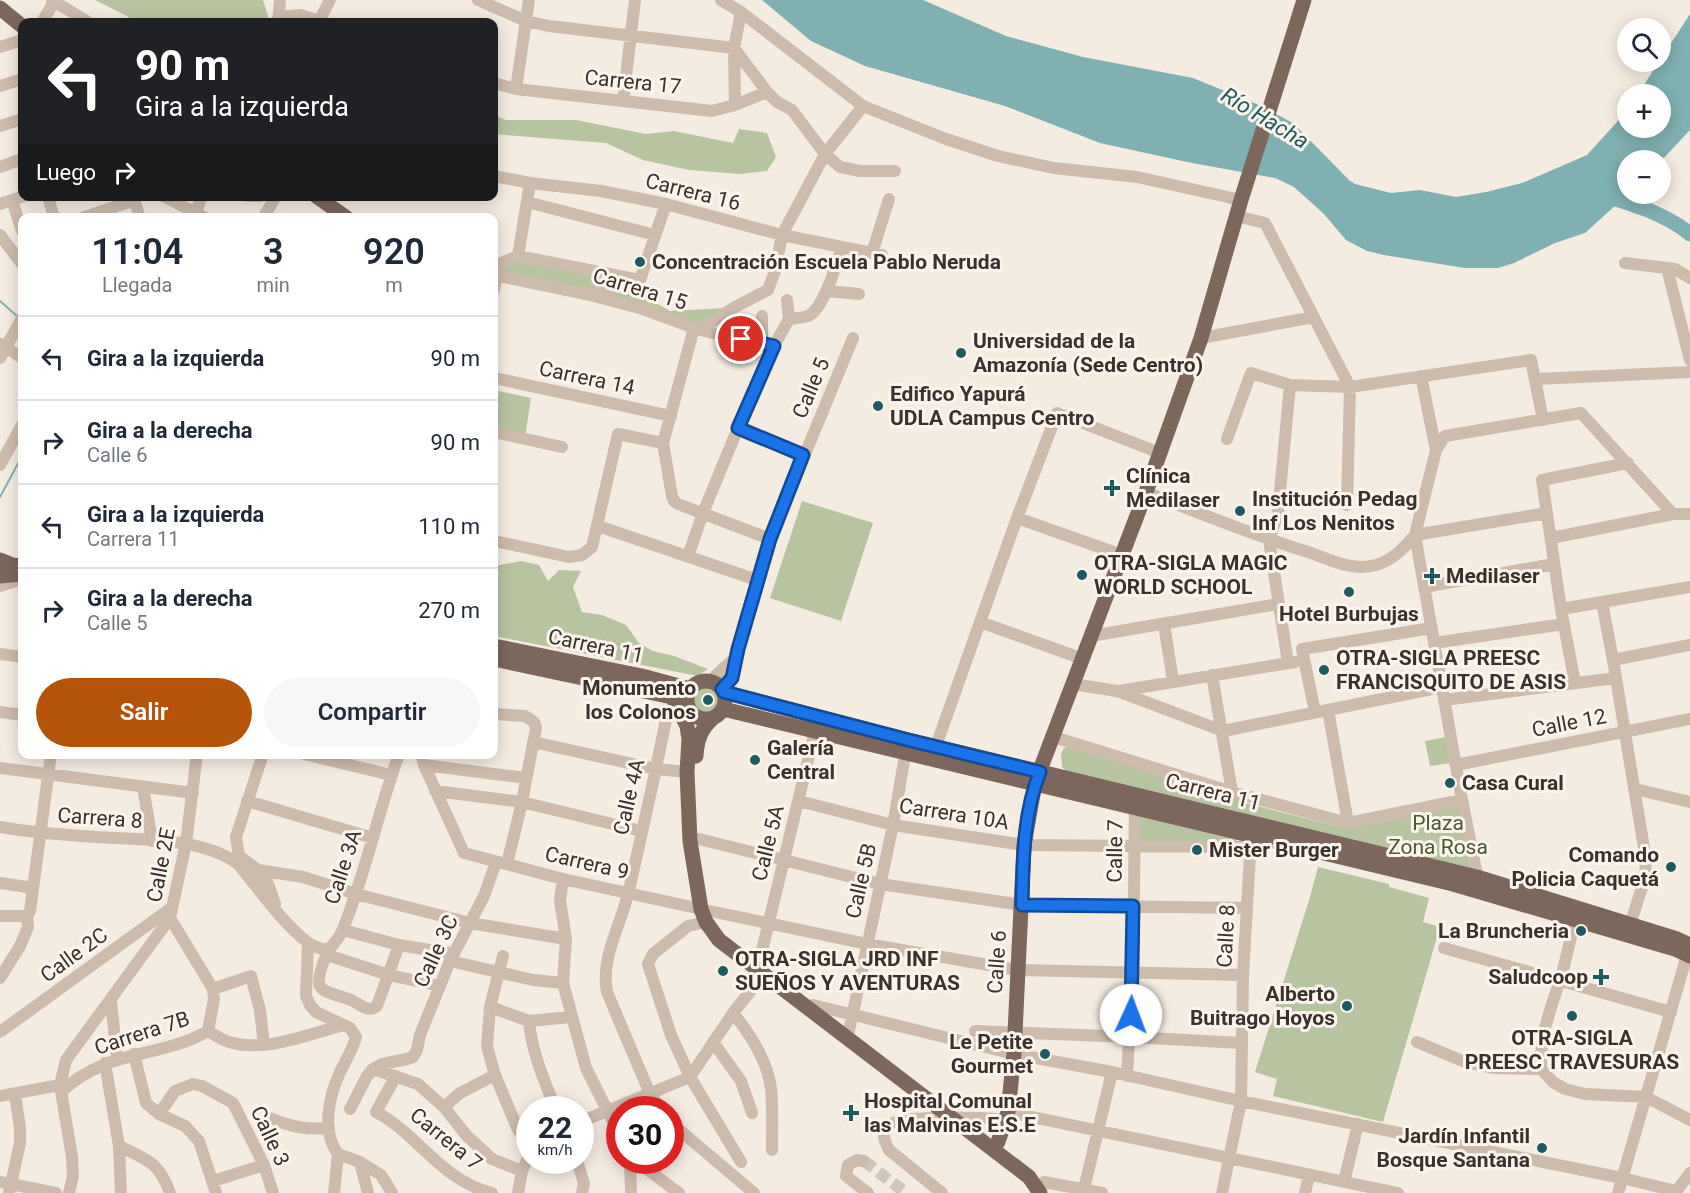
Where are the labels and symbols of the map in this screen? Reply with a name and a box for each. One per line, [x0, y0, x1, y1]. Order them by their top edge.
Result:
street label: Carrera 17 [583, 65, 683, 99]
water label: Río Hacha [1217, 82, 1313, 154]
street label: Carrera 16 [643, 169, 743, 215]
place label: Concentración Escuela Pablo Neruda [652, 250, 1001, 274]
marker: Concentración Escuela Pablo Neruda [633, 255, 647, 269]
street label: Carrera 15 [590, 263, 690, 315]
pin [715, 313, 766, 364]
place label: Universidad de la Amazonía (Sede Centro) [973, 329, 1203, 377]
marker: Universidad de la Amazonía (Sede Centro) [954, 346, 968, 360]
street label: Calle 5 [788, 354, 834, 422]
street label: Carrera 14 [537, 356, 637, 400]
place label: Edifico Yapurá UDLA Campus Centro [890, 382, 1094, 430]
marker: Edifico Yapurá UDLA Campus Centro [871, 399, 885, 413]
place label: Clínica Medilaser [1126, 464, 1220, 512]
marker: Clínica Medilaser [1103, 479, 1121, 497]
place label: Institución Pedag Inf Los Nenitos [1252, 487, 1417, 535]
marker: Institución Pedag Inf Los Nenitos [1233, 504, 1247, 518]
place label: OTRA-SIGLA MAGIC WORLD SCHOOL [1094, 551, 1288, 599]
place label: Medilaser [1446, 564, 1540, 588]
marker: Medilaser [1423, 567, 1441, 585]
marker: OTRA-SIGLA MAGIC WORLD SCHOOL [1075, 568, 1089, 582]
marker: Hotel Burbujas [1342, 585, 1356, 599]
place label: Hotel Burbujas [1279, 602, 1419, 626]
street label: Carrera 11 [546, 624, 646, 668]
place label: OTRA-SIGLA PREESC FRANCISQUITO DE ASIS [1336, 646, 1566, 694]
marker: OTRA-SIGLA PREESC FRANCISQUITO DE ASIS [1317, 663, 1331, 677]
place label: Monumento los Colonos [582, 676, 696, 724]
marker: Monumento los Colonos [701, 693, 715, 707]
street label: Calle 12 [1530, 704, 1608, 742]
place label: Galería Central [767, 736, 835, 784]
marker: Galería Central [748, 753, 762, 767]
street label: Calle 4A [609, 756, 649, 837]
street label: Carrera 11 [1163, 769, 1263, 815]
place label: Casa Cural [1462, 771, 1564, 795]
marker: Casa Cural [1443, 776, 1457, 790]
street label: Carrera 10A [897, 793, 1011, 835]
street label: Calle 5A [747, 802, 789, 883]
street label: Carrera 8 [57, 803, 143, 833]
park label: Plaza Zona Rosa [1388, 811, 1488, 859]
street label: Calle 7 [1102, 819, 1128, 883]
street label: Calle 2E [142, 826, 180, 904]
street label: Calle 3A [320, 826, 366, 907]
place label: Mister Burger [1209, 838, 1339, 862]
street label: Calle 5B [841, 841, 881, 921]
street label: Carrera 9 [543, 842, 631, 884]
marker: Mister Burger [1190, 843, 1204, 857]
place label: Comando Policia Caquetá [1511, 843, 1659, 891]
marker: Comando Policia Caquetá [1664, 860, 1678, 874]
street label: Calle 8 [1212, 904, 1240, 968]
street label: Calle 3C [409, 911, 463, 991]
place label: La Bruncheria [1438, 919, 1569, 943]
street label: Calle 2C [36, 923, 112, 987]
marker: La Bruncheria [1574, 924, 1588, 938]
street label: Calle 6 [983, 930, 1011, 994]
place label: OTRA-SIGLA JRD INF SUEÑOS Y AVENTURAS [735, 947, 960, 995]
marker: OTRA-SIGLA JRD INF SUEÑOS Y AVENTURAS [716, 964, 730, 978]
place label: Saludcoop [1488, 965, 1588, 989]
marker: Saludcoop [1592, 968, 1610, 986]
place label: Alberto Buitrago Hoyos [1190, 982, 1335, 1030]
position arrow [1099, 983, 1163, 1047]
marker: Alberto Buitrago Hoyos [1340, 999, 1354, 1013]
street label: Carrera 7B [91, 1006, 193, 1060]
marker: OTRA-SIGLA PREESC TRAVESURAS [1565, 1009, 1579, 1023]
place label: OTRA-SIGLA PREESC TRAVESURAS [1465, 1026, 1679, 1074]
place label: Le Petite Gourmet [949, 1030, 1033, 1078]
marker: Le Petite Gourmet [1038, 1047, 1052, 1061]
place label: Hospital Comunal las Malvinas E.S.E [864, 1089, 1036, 1137]
speed limit sign: 30 [606, 1096, 684, 1174]
street label: Calle 3 [246, 1102, 294, 1170]
street label: Carrera 7 [405, 1103, 487, 1175]
marker: Hospital Comunal las Malvinas E.S.E [842, 1104, 860, 1122]
place label: Jardín Infantil Bosque Santana [1376, 1124, 1530, 1172]
marker: Jardín Infantil Bosque Santana [1535, 1141, 1549, 1155]

